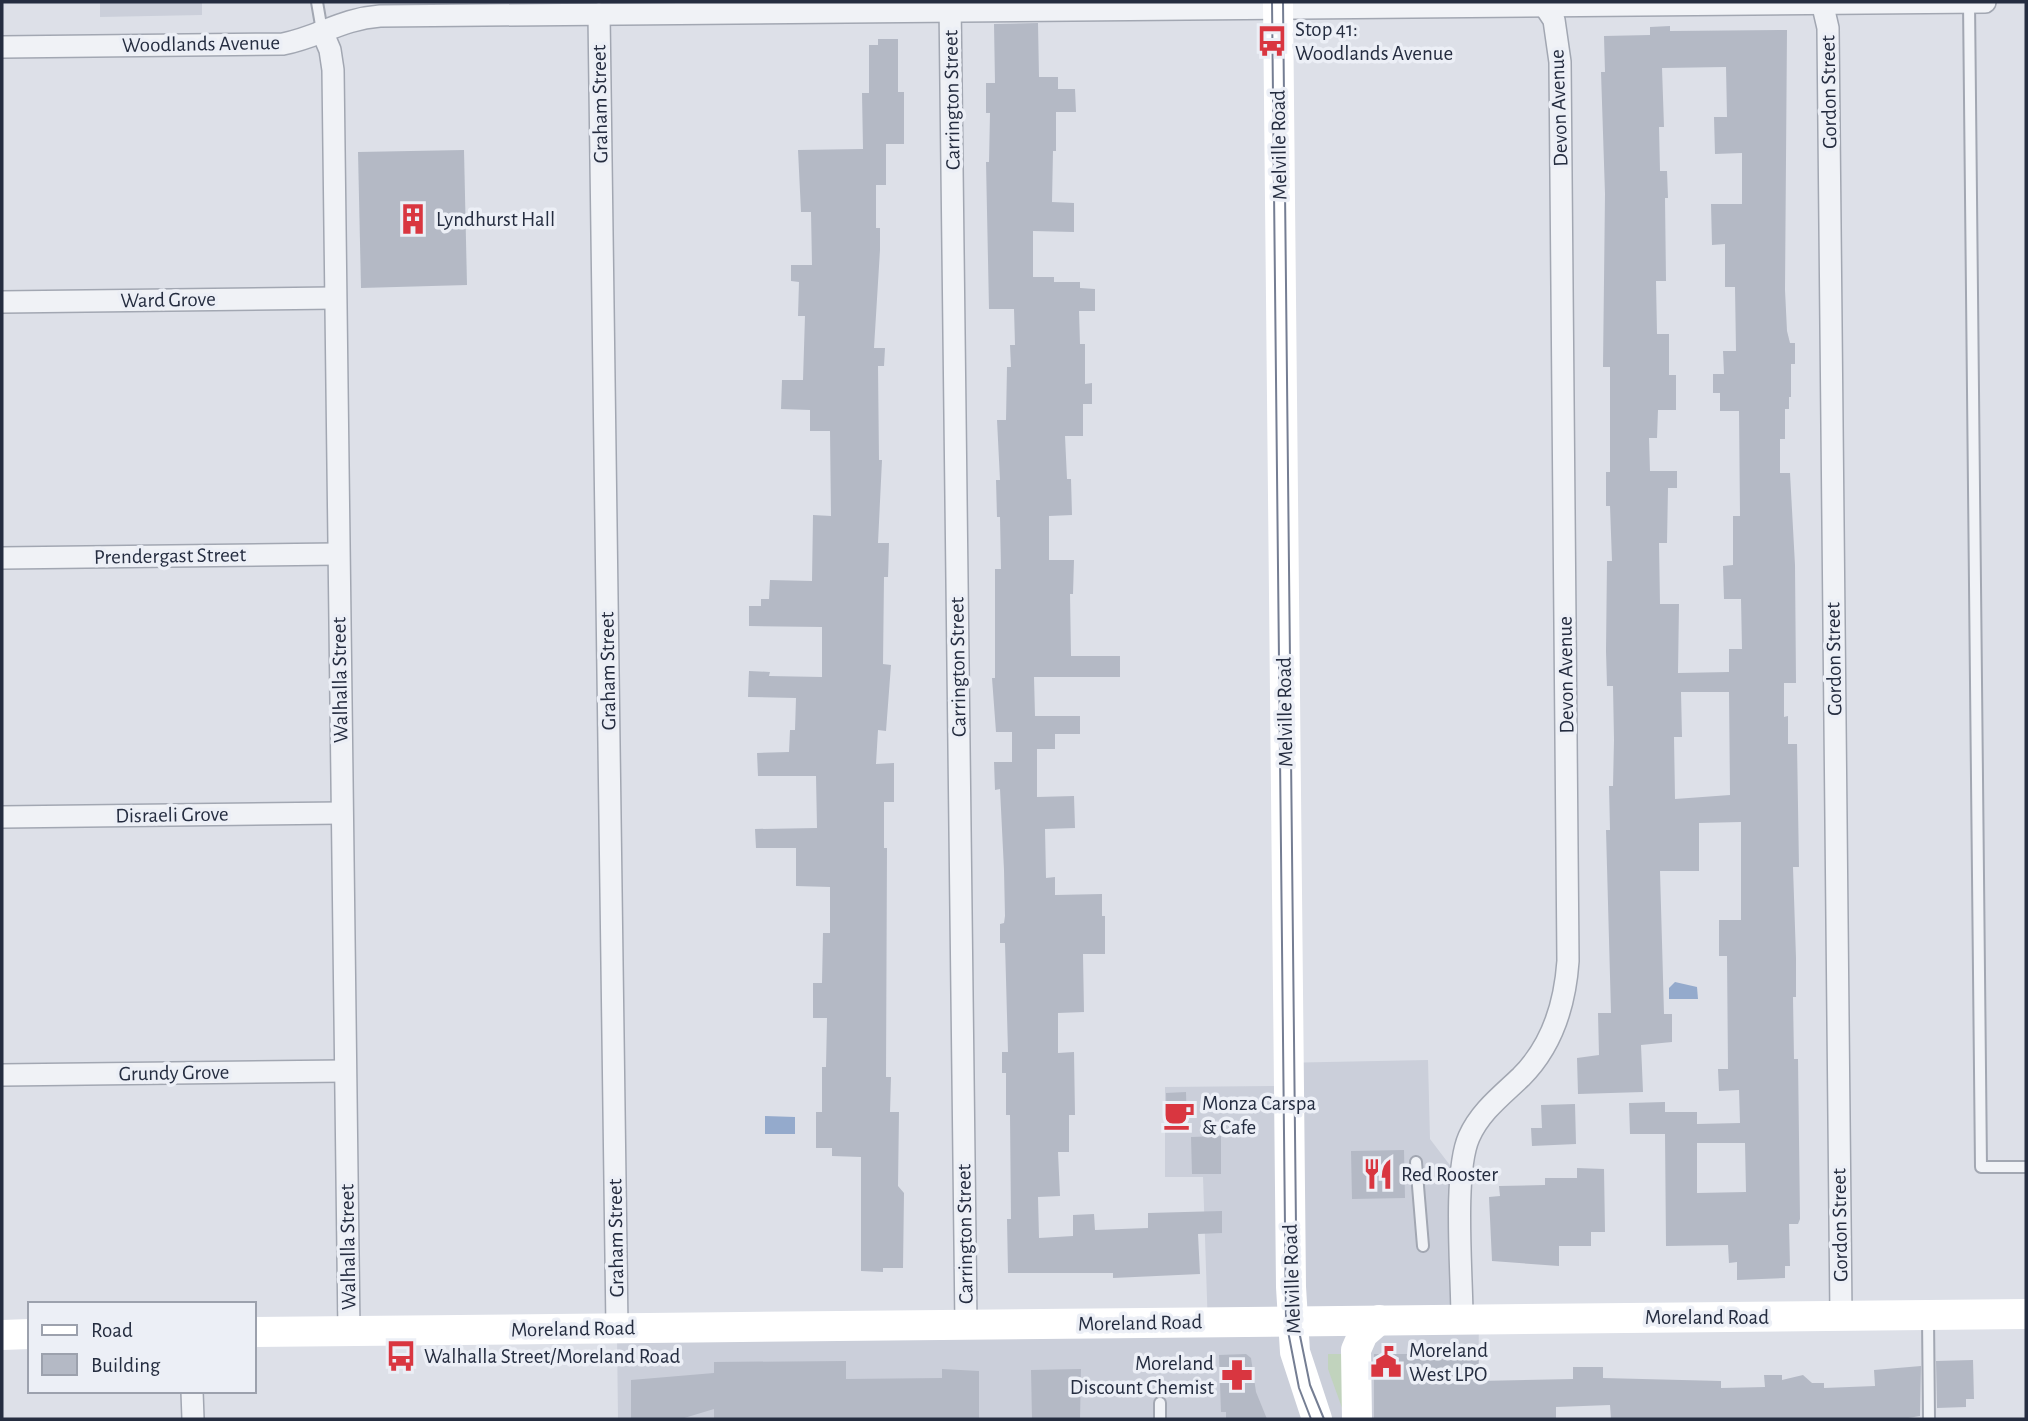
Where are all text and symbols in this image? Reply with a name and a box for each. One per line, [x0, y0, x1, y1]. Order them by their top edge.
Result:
place label: Stop 41: Woodlands Avenue [1295, 19, 1453, 64]
bus stop icon: Stop 41: Woodlands Avenue [1255, 24, 1289, 58]
street label: Carrington Street [940, 29, 964, 170]
street label: Woodlands Avenue [122, 32, 280, 56]
street label: Gordon Street [1818, 35, 1840, 149]
street label: Graham Street [588, 44, 612, 163]
street label: Devon Avenue [1546, 49, 1572, 167]
street label: Melville Road [1268, 90, 1290, 200]
building icon: Lyndhurst Hall [396, 202, 430, 236]
place label: Lyndhurst Hall [436, 209, 555, 230]
street label: Ward Grove [120, 289, 216, 311]
street label: Prendergast Street [94, 544, 247, 568]
street label: Carrington Street [946, 596, 970, 737]
street label: Gordon Street [1823, 602, 1845, 716]
street label: Graham Street [596, 611, 620, 730]
street label: Walhalla Street [328, 616, 352, 743]
street label: Devon Avenue [1554, 616, 1578, 734]
street label: Melville Road [1274, 657, 1296, 767]
street label: Disraeli Grove [115, 804, 229, 826]
street label: Grundy Grove [118, 1062, 230, 1084]
place label: Monza Carspa & Cafe [1202, 1093, 1317, 1138]
cafe icon: Monza Carspa & Cafe [1162, 1098, 1196, 1132]
restaurant icon: Red Rooster [1361, 1157, 1395, 1191]
street label: Carrington Street [953, 1163, 977, 1304]
place label: Red Rooster [1401, 1164, 1498, 1185]
street label: Gordon Street [1829, 1168, 1851, 1282]
street label: Graham Street [604, 1178, 628, 1297]
street label: Walhalla Street [336, 1183, 360, 1310]
street label: Melville Road [1280, 1223, 1304, 1334]
legend [28, 1302, 256, 1393]
street label: Moreland Road [1645, 1307, 1769, 1328]
street label: Moreland Road [1078, 1311, 1202, 1335]
street label: Moreland Road [511, 1317, 635, 1341]
text: Road [91, 1320, 133, 1341]
bus stop icon: Walhalla Street/Moreland Road [384, 1339, 418, 1373]
place label: Moreland West LPO [1409, 1340, 1488, 1385]
public building icon: Moreland West LPO [1369, 1345, 1403, 1379]
place label: Walhalla Street/Moreland Road [424, 1346, 681, 1367]
place label: Moreland Discount Chemist [1070, 1353, 1214, 1398]
text: Building [91, 1355, 161, 1376]
pharmacy icon: Moreland Discount Chemist [1220, 1358, 1254, 1392]

